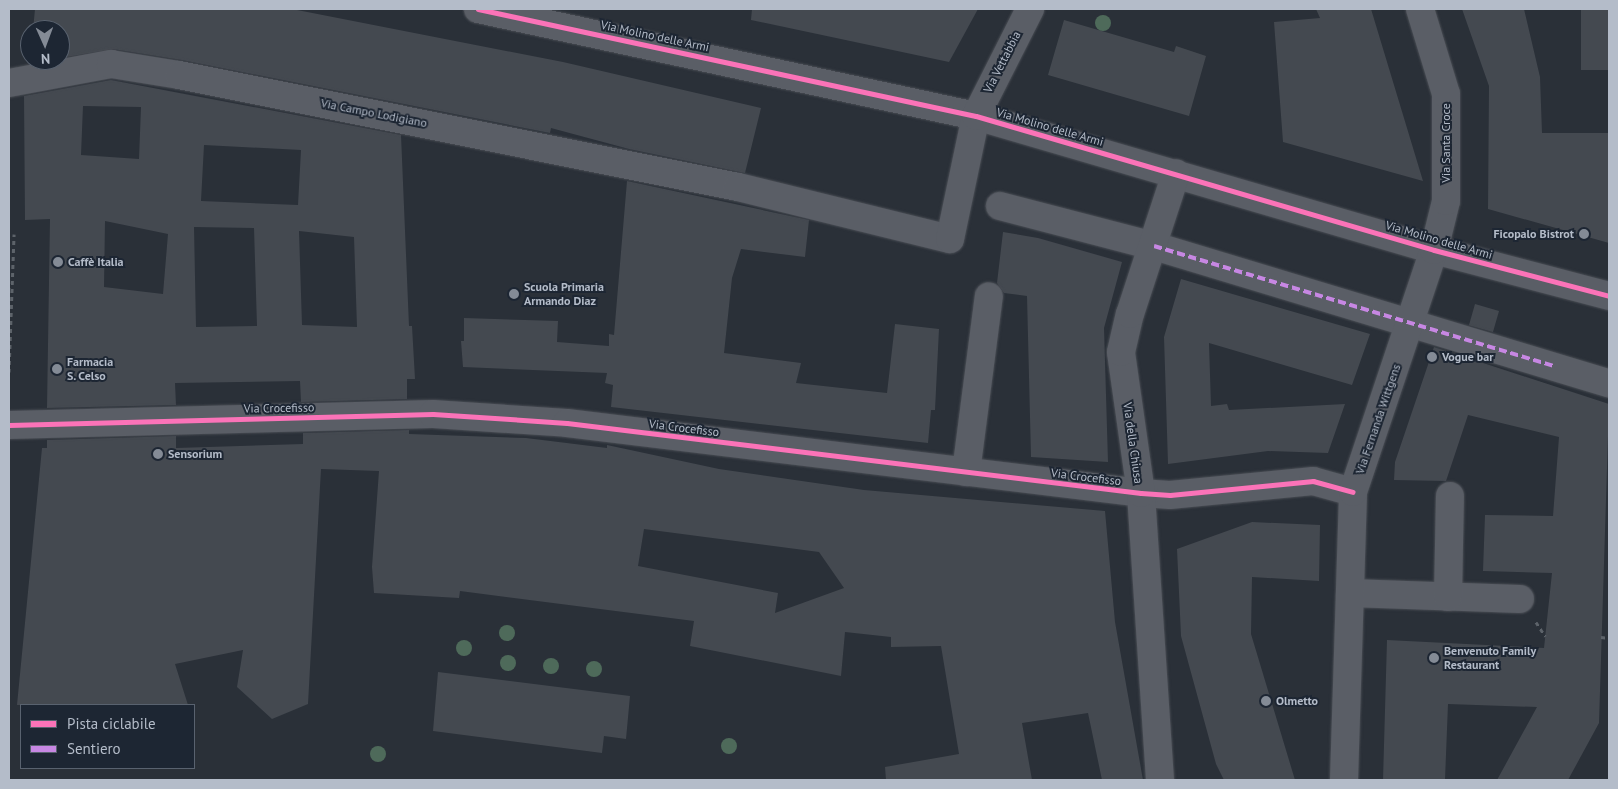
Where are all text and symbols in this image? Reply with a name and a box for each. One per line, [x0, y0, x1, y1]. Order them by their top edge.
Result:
street label: Via Molino delle Armi [599, 17, 711, 55]
north arrow [20, 20, 70, 70]
street label: Via Vettabbia [980, 29, 1024, 95]
text: N [41, 50, 50, 68]
street label: Via Campo Lodigiano [320, 96, 428, 130]
street label: Via Santa Croce [1439, 103, 1453, 183]
street label: Via Molino delle Armi [995, 105, 1105, 149]
street label: Via Molino delle Armi [1384, 218, 1494, 262]
place label: Ficopalo Bistrot [1493, 227, 1574, 241]
marker: Ficopalo Bistrot [1578, 228, 1590, 240]
place label: Caffè Italia [68, 255, 124, 269]
marker: Caffè Italia [52, 256, 64, 268]
place label: Scuola Primaria Armando Diaz [524, 280, 604, 308]
marker: Scuola Primaria Armando Diaz [508, 288, 520, 300]
place label: Vogue bar [1442, 350, 1493, 364]
marker: Vogue bar [1426, 351, 1438, 363]
place label: Farmacia S. Celso [67, 355, 113, 383]
street label: Via Fernanda Wittgens [1352, 362, 1404, 476]
marker: Farmacia S. Celso [51, 363, 63, 375]
street label: Via Crocefisso [244, 400, 314, 416]
street label: Via della Chiusa [1120, 401, 1146, 485]
street label: Via Crocefisso [648, 417, 720, 439]
place label: Sensorium [168, 447, 222, 461]
marker: Sensorium [152, 448, 164, 460]
street label: Via Crocefisso [1050, 466, 1122, 488]
place label: Benvenuto Family Restaurant [1444, 644, 1536, 672]
marker: Benvenuto Family Restaurant [1428, 652, 1440, 664]
place label: Olmetto [1276, 694, 1318, 708]
marker: Olmetto [1260, 695, 1272, 707]
legend [20, 704, 195, 769]
text: Pista ciclabile [67, 714, 156, 733]
text: Sentiero [67, 739, 121, 758]

